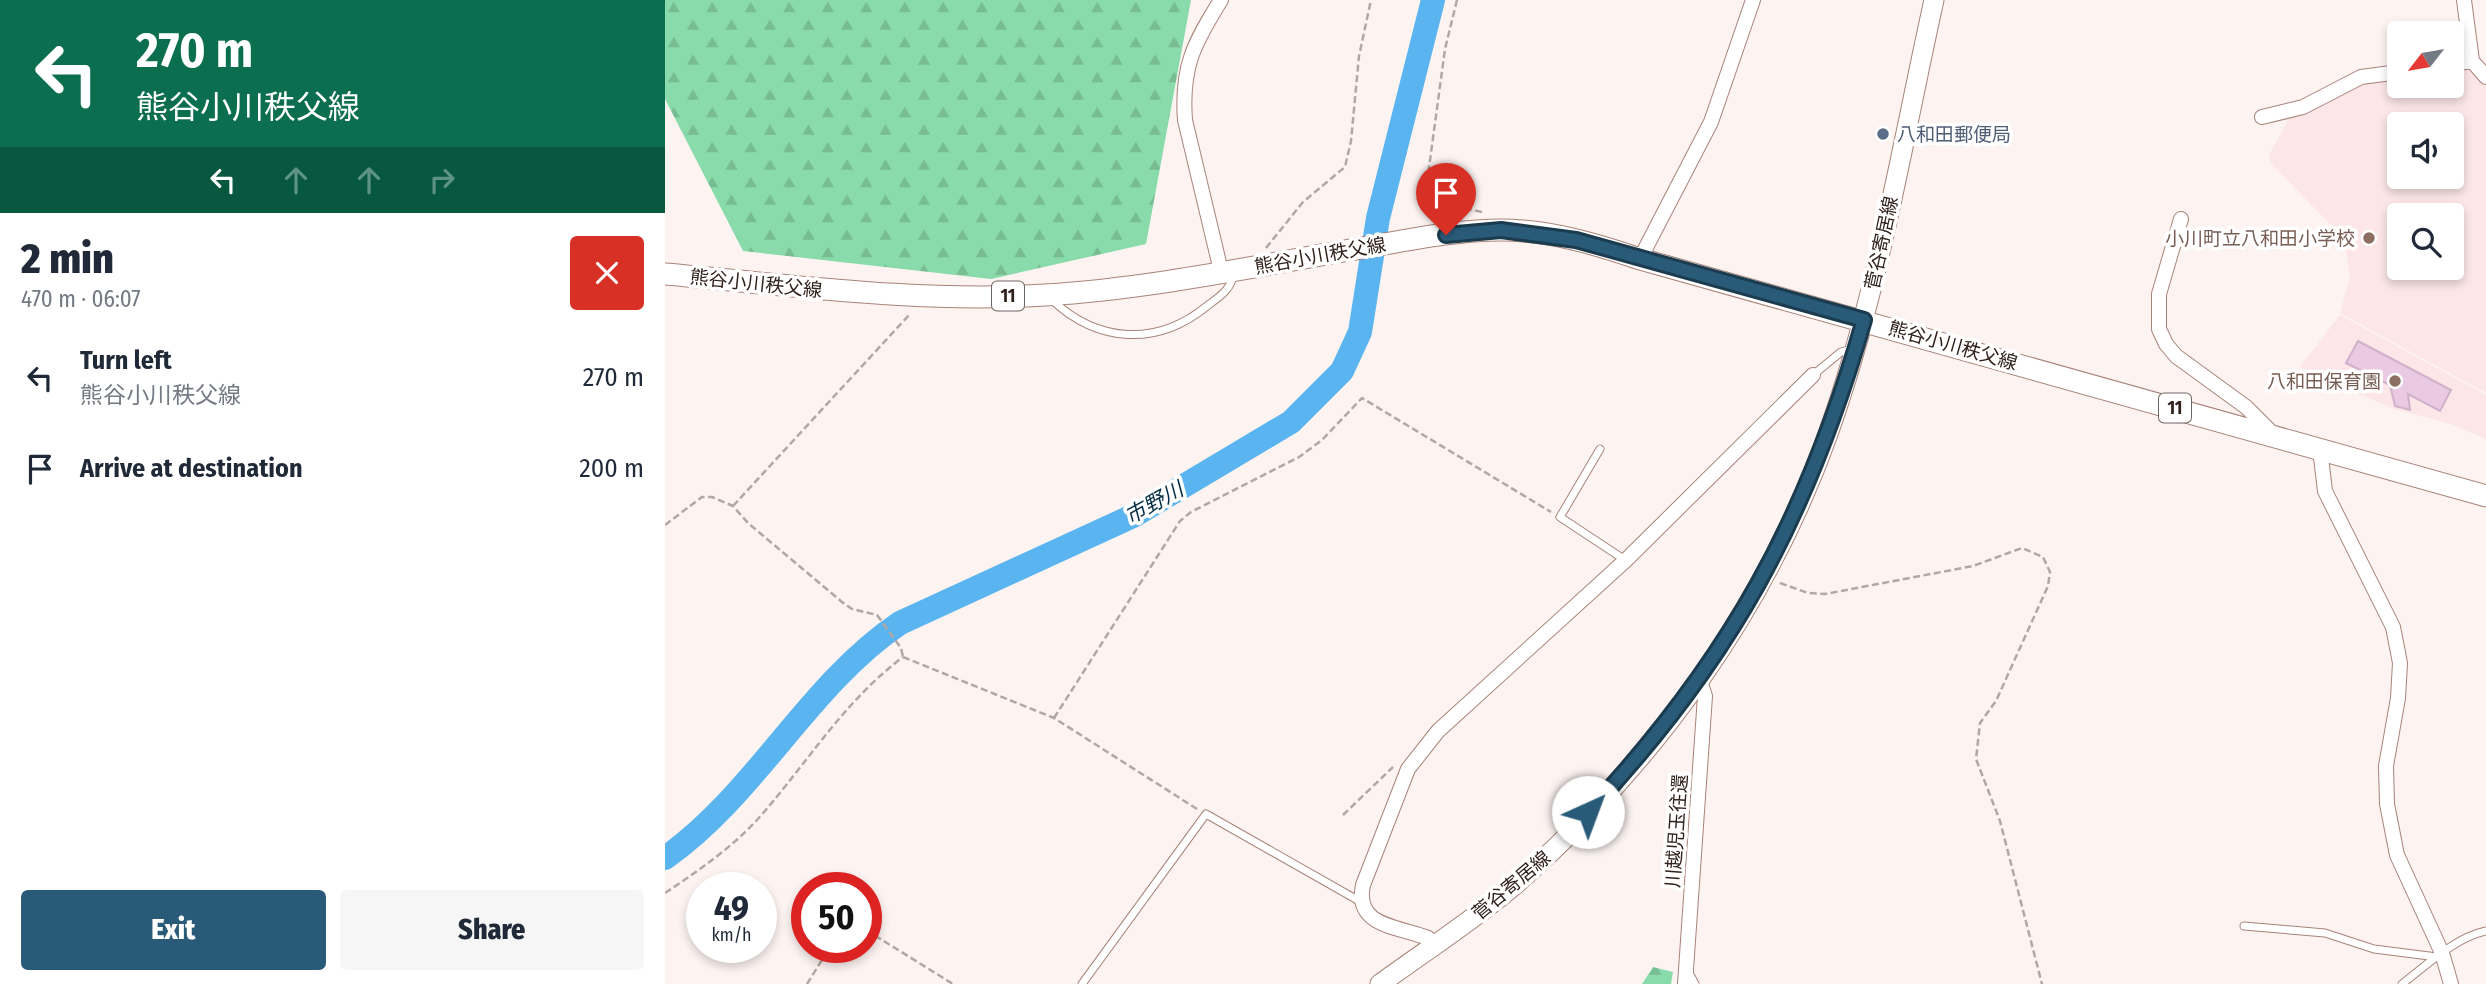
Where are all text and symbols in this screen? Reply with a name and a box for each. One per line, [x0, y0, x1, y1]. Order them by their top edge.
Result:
text: 270 m [136, 21, 253, 80]
north arrow [2387, 21, 2464, 98]
map controls [2387, 21, 2464, 280]
icon: left [21, 28, 112, 119]
text: 熊谷小川秩父線 [136, 88, 360, 126]
button: sound [2387, 112, 2464, 189]
place label: 八和田郵便局 [1897, 123, 2011, 146]
marker: 八和田郵便局 [1875, 126, 1891, 142]
icon: left [204, 161, 242, 199]
icon: ahead [277, 161, 315, 199]
icon: ahead [350, 161, 388, 199]
icon: right [423, 161, 461, 199]
pin [1416, 163, 1476, 235]
icon: arrive [1427, 174, 1465, 212]
street label: 菅谷寄居線 [1860, 194, 1903, 292]
button: search [2387, 203, 2464, 280]
place label: 小川町立八和田小学校 [2165, 227, 2355, 250]
marker: 小川町立八和田小学校 [2361, 230, 2377, 246]
street label: 熊谷小川秩父線 [1253, 233, 1388, 278]
text: 2 min [21, 234, 114, 284]
button: close [570, 236, 644, 310]
street label: 熊谷小川秩父線 [689, 265, 823, 302]
road number: 11 [992, 282, 1024, 310]
text: 470 m · 06:07 [21, 285, 141, 313]
street label: 熊谷小川秩父線 [1886, 316, 2020, 375]
text: Turn left [80, 345, 172, 376]
icon: left [21, 359, 59, 397]
text: 270 m [583, 362, 644, 393]
place label: 八和田保育園 [2267, 370, 2381, 393]
marker: 八和田保育園 [2387, 373, 2403, 389]
text: 熊谷小川秩父線 [80, 381, 241, 409]
road number: 11 [2159, 394, 2191, 422]
icon: arrive [21, 450, 59, 488]
text: Arrive at destination [80, 453, 303, 484]
text: 200 m [579, 453, 644, 484]
water label: 市野川 [1120, 475, 1190, 530]
street label: 川越児玉往還 [1661, 773, 1692, 889]
position arrow [1551, 775, 1625, 849]
street label: 菅谷寄居線 [1468, 846, 1555, 925]
speed limit sign: 50 [791, 872, 882, 963]
text: 49 [714, 887, 749, 929]
button: Exit [21, 890, 326, 970]
button: Share [340, 890, 644, 970]
text: km/h [711, 924, 752, 946]

